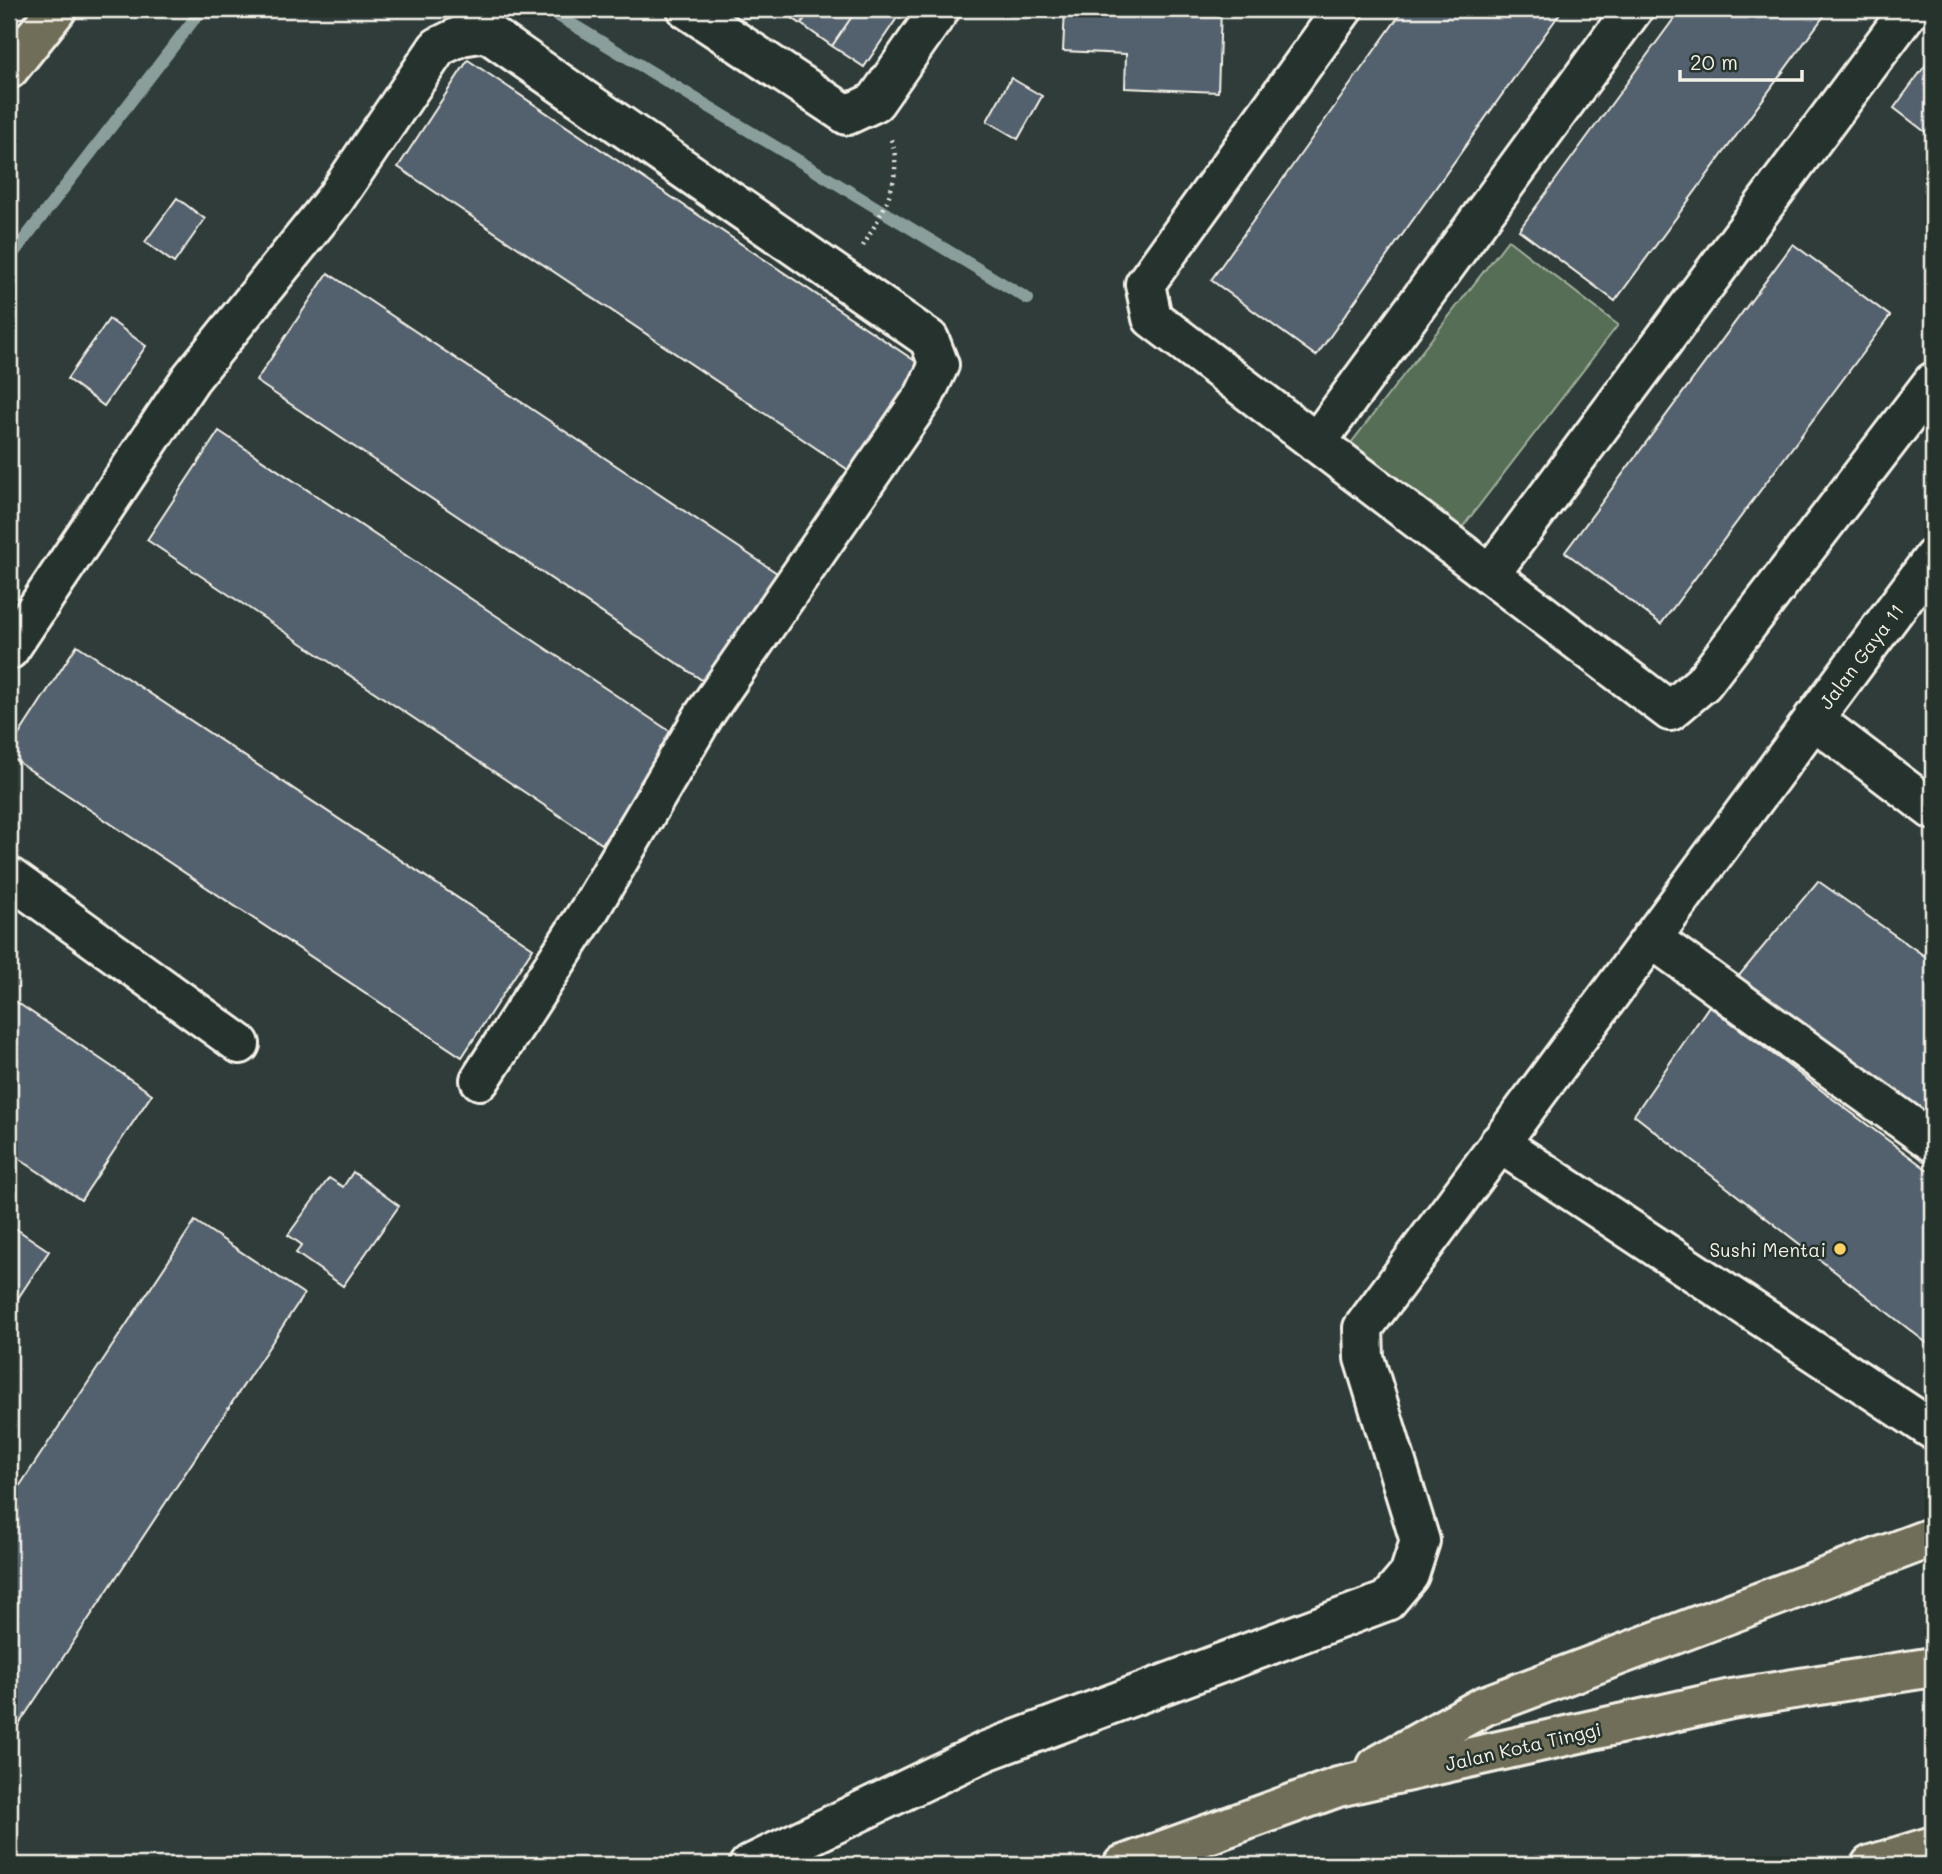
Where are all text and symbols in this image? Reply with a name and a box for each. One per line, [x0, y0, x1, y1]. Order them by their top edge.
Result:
scale bar [1680, 38, 1802, 82]
text: 20 m [1690, 48, 1738, 75]
street label: Jalan Gaya 11 [1813, 598, 1909, 714]
place label: Sushi Mentai [1710, 1237, 1826, 1262]
marker: Sushi Mentai [1832, 1241, 1848, 1257]
street label: Jalan Kota Tinggi [1443, 1716, 1603, 1776]

